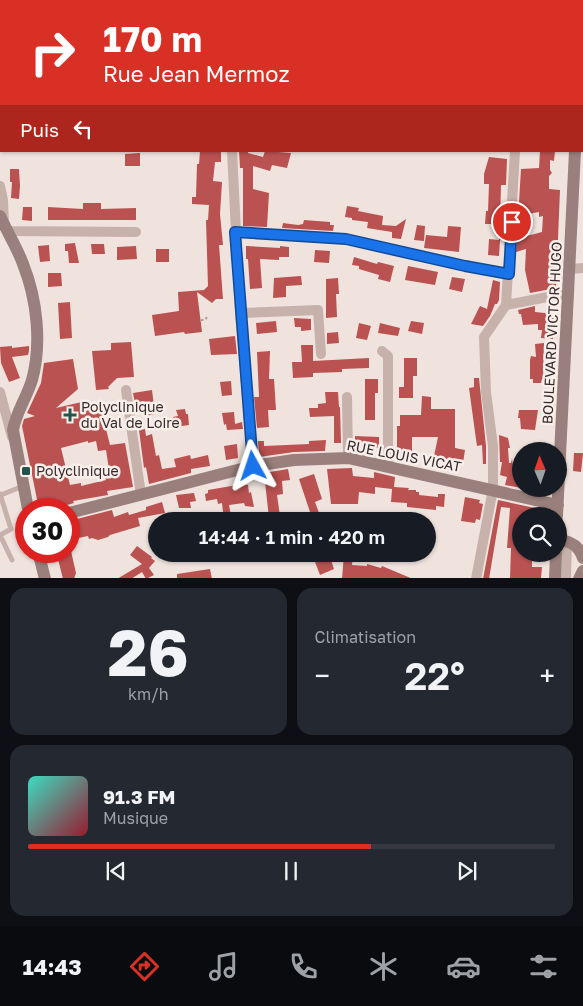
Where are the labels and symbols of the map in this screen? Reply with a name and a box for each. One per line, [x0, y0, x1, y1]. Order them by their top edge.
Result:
pin [491, 201, 533, 243]
street label: BOULEVARD VICTOR HUGO [538, 241, 565, 425]
place label: Polyclinique du Val de Loire [81, 398, 180, 431]
marker: Polyclinique du Val de Loire [63, 408, 77, 422]
street label: RUE LOUIS VICAT [345, 436, 463, 475]
position arrow [226, 439, 278, 491]
north arrow [512, 442, 568, 498]
place label: Polyclinique [36, 462, 119, 479]
marker: Polyclinique [20, 465, 32, 477]
speed limit sign: 30 [15, 498, 80, 563]

